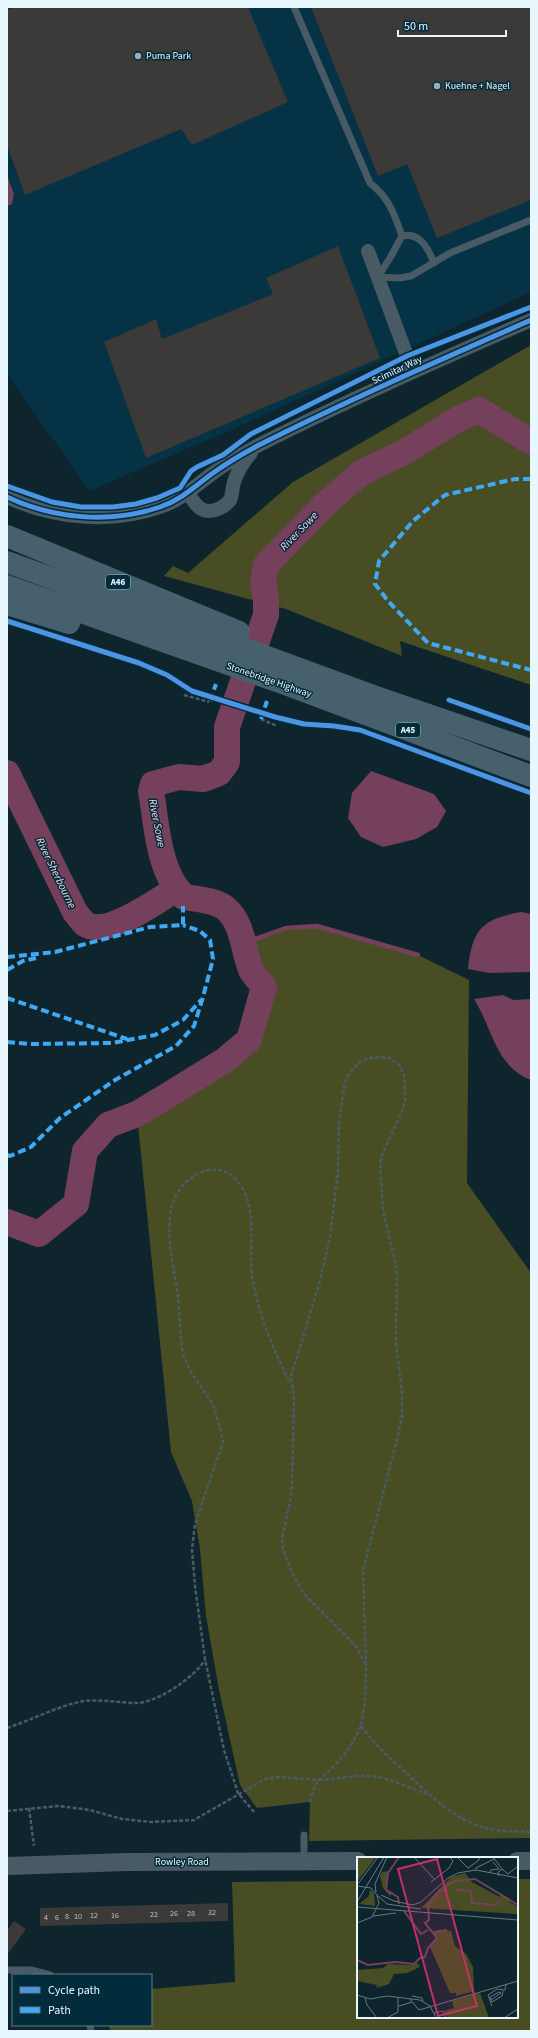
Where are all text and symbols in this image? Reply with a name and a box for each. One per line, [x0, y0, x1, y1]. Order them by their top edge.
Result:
scale bar [398, 12, 506, 38]
text: 50 m [404, 18, 428, 35]
place label: Puma Park [146, 49, 191, 63]
marker: Puma Park [133, 51, 143, 61]
place label: Kuehne + Nagel [445, 79, 510, 93]
marker: Kuehne + Nagel [432, 81, 442, 91]
street label: Scimitar Way [369, 352, 425, 388]
water label: River Sowe [277, 508, 321, 554]
road number: A46 [106, 575, 130, 589]
street label: Stonebridge Highway [224, 659, 314, 701]
road number: A45 [396, 723, 420, 737]
water label: River Sowe [145, 798, 169, 848]
water label: River Sherbourne [32, 835, 80, 911]
street label: Rowley Road [155, 1855, 209, 1869]
inset map [357, 1857, 518, 2018]
house number: 32 [208, 1907, 216, 1918]
house number: 26 [170, 1908, 178, 1919]
house number: 28 [187, 1908, 195, 1919]
house number: 22 [150, 1909, 158, 1920]
house number: 12 [90, 1910, 98, 1921]
house number: 16 [111, 1910, 119, 1921]
house number: 8 [65, 1911, 69, 1922]
house number: 10 [74, 1911, 82, 1922]
house number: 4 [44, 1912, 48, 1923]
house number: 6 [55, 1912, 59, 1923]
legend [12, 1974, 152, 2026]
text: Cycle path [48, 1982, 100, 1999]
text: Path [48, 2002, 71, 2019]

